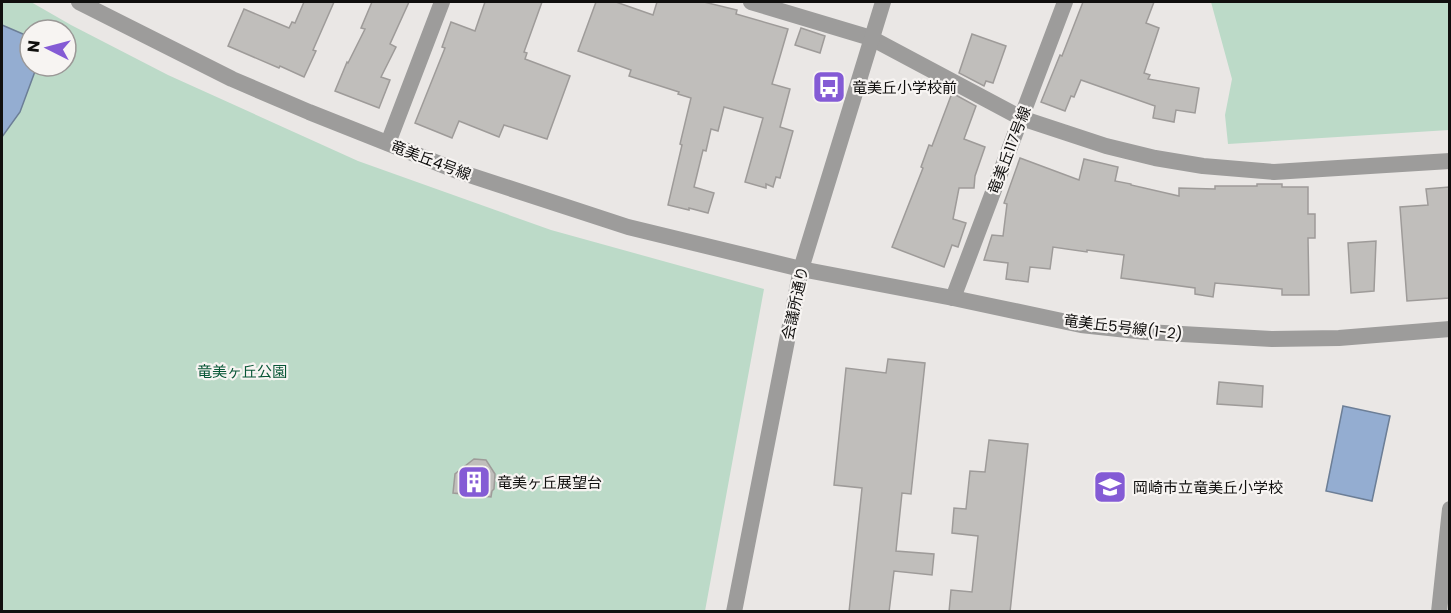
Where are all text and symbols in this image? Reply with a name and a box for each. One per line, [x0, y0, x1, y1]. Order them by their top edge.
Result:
north arrow [18, 18, 78, 78]
text: N [22, 39, 46, 54]
bus stop icon: 竜美丘小学校前 [811, 69, 847, 105]
place label: 竜美丘小学校前 [852, 77, 957, 98]
street label: 竜美丘117号線 [983, 103, 1035, 197]
street label: 竜美丘4号線 [388, 135, 474, 185]
street label: 会議所通り [777, 264, 813, 342]
street label: 竜美丘5号線(1-2) [1062, 309, 1184, 345]
park label: 竜美ヶ丘公園 [197, 361, 287, 382]
building icon: 竜美ヶ丘展望台 [456, 464, 492, 500]
school or university icon: 岡崎市立竜美丘小学校 [1092, 469, 1128, 505]
place label: 竜美ヶ丘展望台 [497, 472, 602, 493]
place label: 岡崎市立竜美丘小学校 [1133, 477, 1283, 498]

